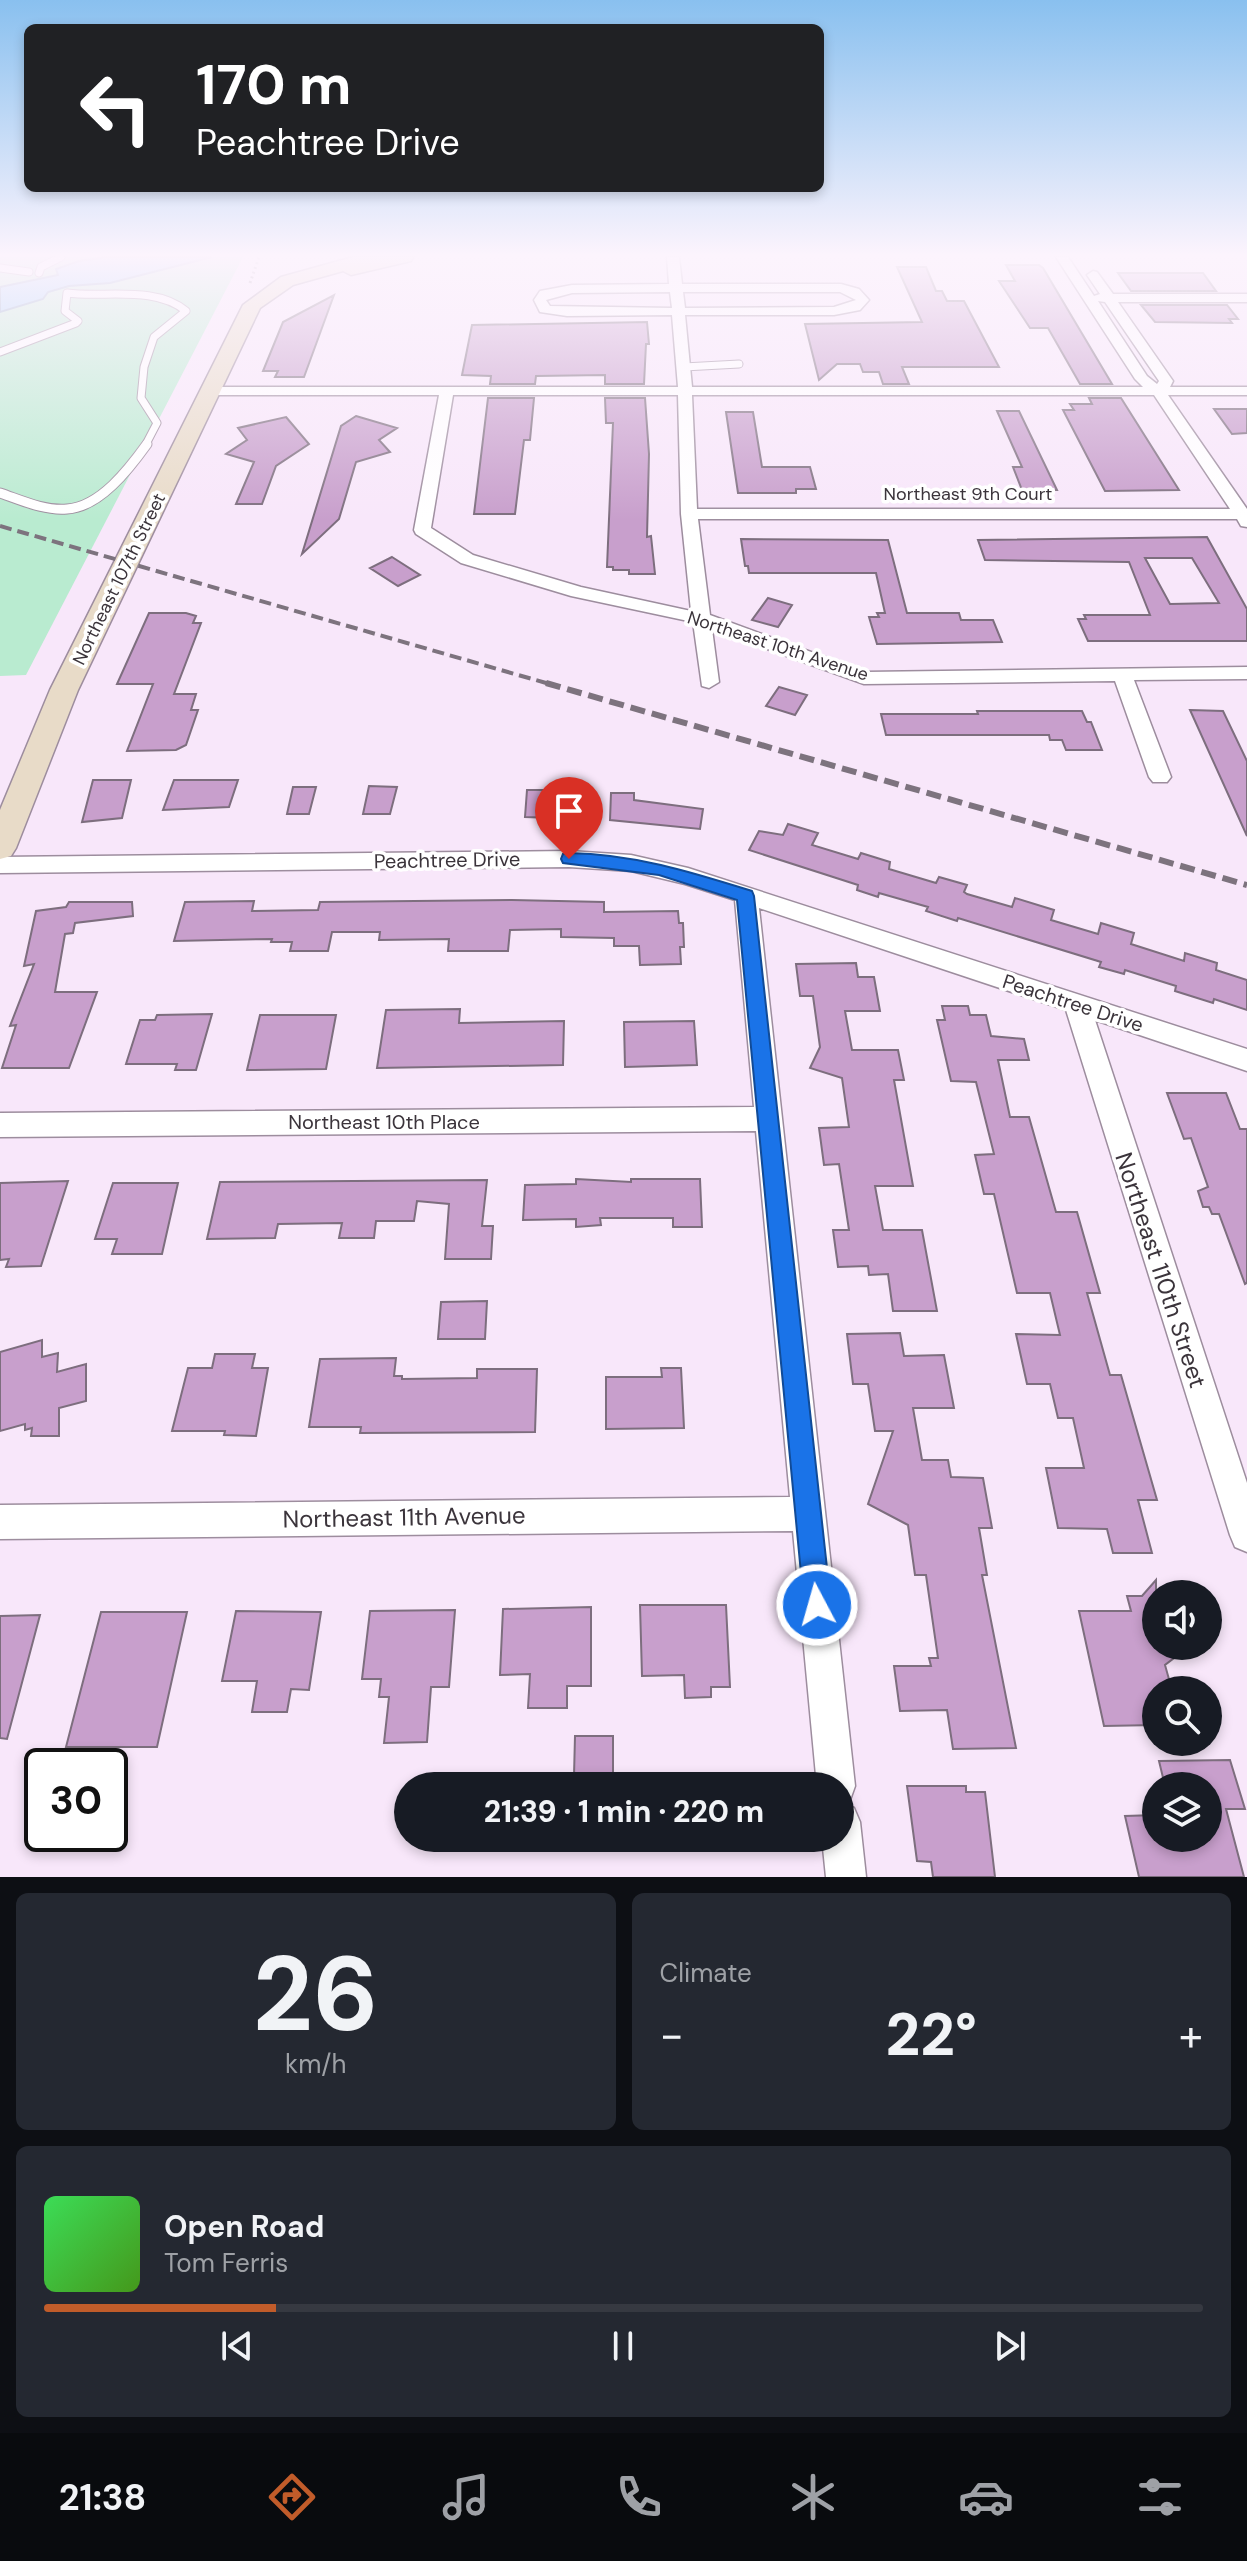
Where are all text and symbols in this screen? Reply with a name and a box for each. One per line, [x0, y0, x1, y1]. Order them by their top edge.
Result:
text: 170 m [196, 48, 351, 121]
icon: left [64, 56, 168, 160]
text: Peachtree Drive [196, 119, 460, 166]
street label: Northeast 9th Court [884, 482, 1052, 506]
street label: Northeast 107th Street [67, 489, 171, 669]
street label: Northeast 10th Avenue [684, 605, 872, 687]
pin [535, 777, 603, 859]
icon: arrive [547, 789, 591, 833]
street label: Peachtree Drive [374, 846, 520, 874]
street label: Peachtree Drive [999, 968, 1147, 1038]
street label: Northeast 10th Place [288, 1109, 480, 1135]
street label: Northeast 110th Street [1108, 1148, 1214, 1392]
street label: Northeast 11th Avenue [282, 1499, 526, 1535]
position arrow [775, 1563, 859, 1647]
map controls [1142, 1580, 1222, 1852]
button: sound [1142, 1580, 1222, 1660]
button: search [1142, 1676, 1222, 1756]
speed limit sign: 30 [24, 1748, 128, 1852]
button: layers [1142, 1772, 1222, 1852]
text: 21:39 · 1 min · 220 m [484, 1792, 764, 1831]
text: 26 [253, 1927, 379, 2062]
text: Climate [660, 1956, 752, 1990]
text: 22° [886, 1995, 977, 2074]
text: − [660, 2006, 684, 2064]
text: + [1179, 2006, 1203, 2064]
text: km/h [285, 2047, 346, 2081]
text: Open Road [164, 2207, 324, 2246]
text: Tom Ferris [164, 2246, 288, 2280]
icon: previous [215, 2324, 259, 2368]
icon: pause [601, 2324, 645, 2368]
icon: next [988, 2324, 1032, 2368]
icon: directions [264, 2469, 320, 2525]
icon: music [438, 2469, 494, 2525]
icon: phone [611, 2469, 667, 2525]
icon: climate [785, 2469, 841, 2525]
icon: car [958, 2469, 1014, 2525]
icon: filters [1132, 2469, 1188, 2525]
text: 21:38 [59, 2474, 146, 2521]

